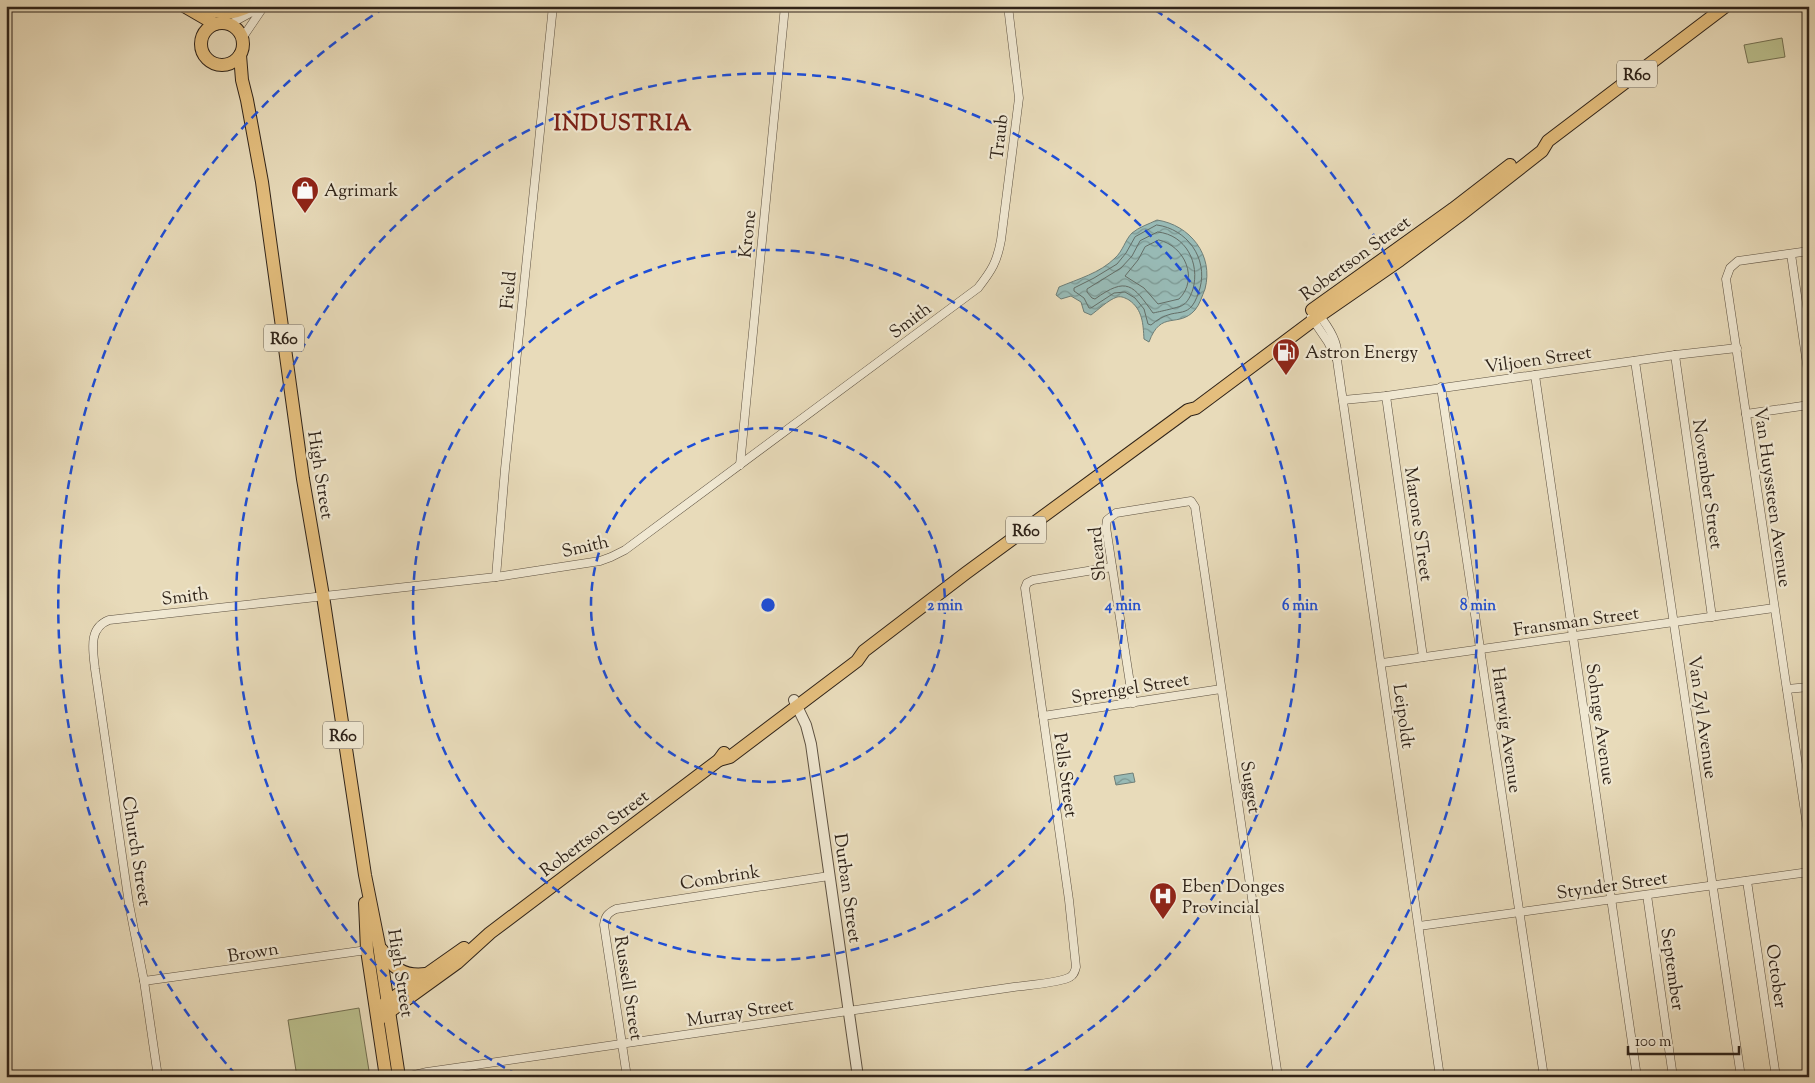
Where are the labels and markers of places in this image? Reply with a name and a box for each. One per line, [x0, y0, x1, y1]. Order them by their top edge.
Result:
shop icon: Agrimark [290, 175, 320, 214]
place label: Agrimark [324, 179, 398, 205]
fuel station icon: Astron Energy [1271, 337, 1301, 376]
place label: Astron Energy [1305, 341, 1418, 367]
centre of rings [759, 596, 777, 614]
place label: Eben Donges Provincial [1182, 875, 1285, 922]
hospital icon: Eben Donges Provincial [1148, 881, 1178, 920]

